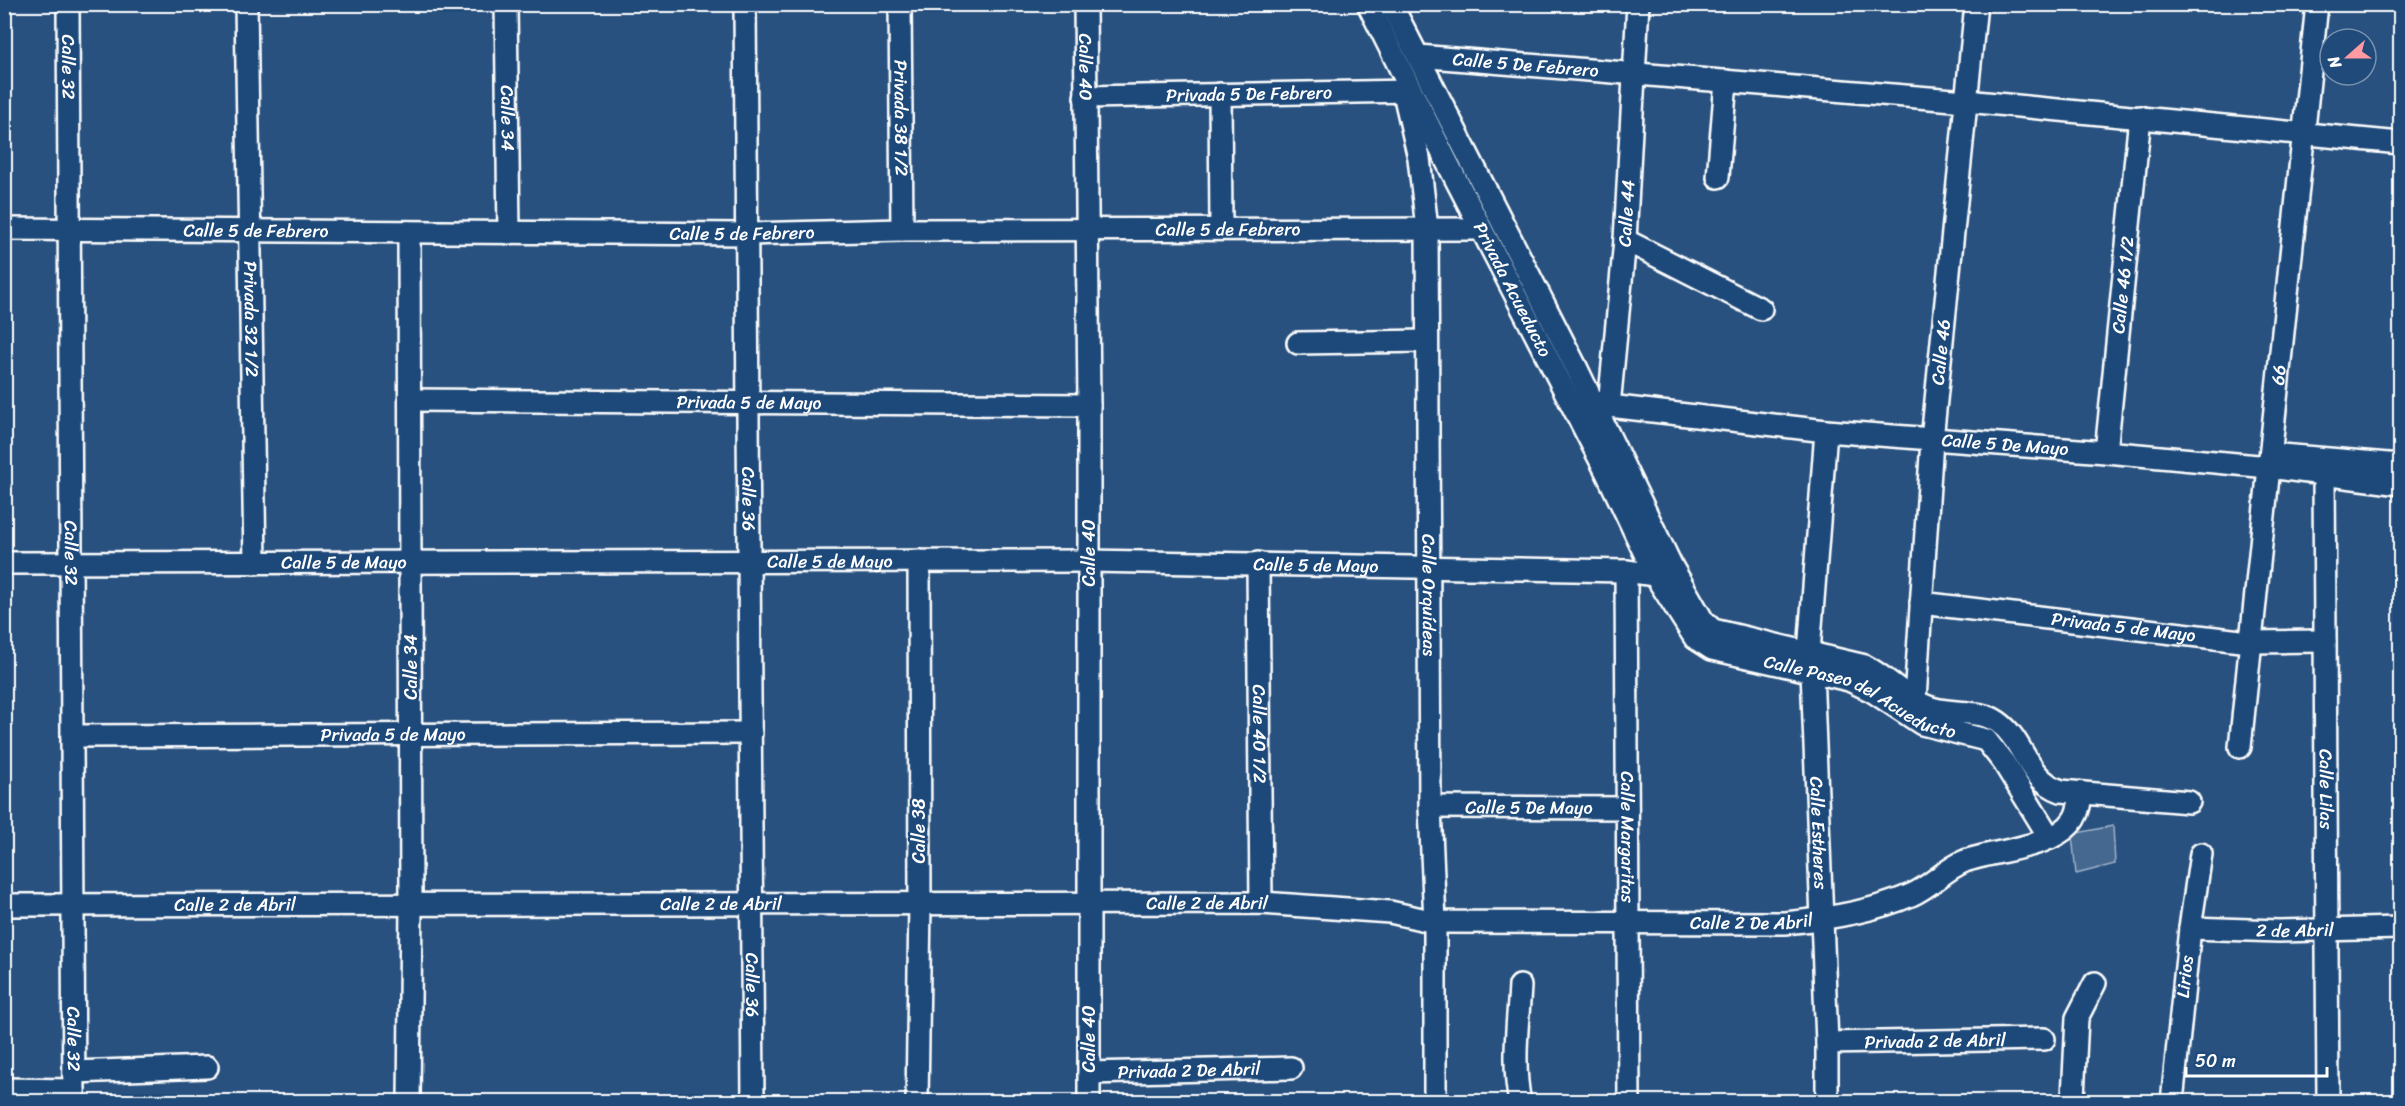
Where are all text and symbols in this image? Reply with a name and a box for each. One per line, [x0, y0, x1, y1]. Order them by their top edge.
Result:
north arrow [2318, 27, 2378, 87]
street label: Calle 40 [1069, 33, 1102, 101]
street label: Calle 32 [52, 35, 85, 99]
street label: Calle 5 De Febrero [1451, 43, 1600, 87]
text: N [2319, 51, 2350, 74]
street label: Privada 38 1/2 [884, 60, 918, 176]
street label: Privada 5 De Febrero [1166, 76, 1332, 112]
street label: Calle 34 [491, 85, 524, 151]
street label: Calle 44 [1608, 179, 1644, 248]
street label: Calle 5 de Febrero [1155, 213, 1301, 246]
street label: Calle 5 de Febrero [183, 214, 329, 247]
street label: Calle 5 de Febrero [669, 216, 815, 250]
street label: Privada Acueducto [1464, 216, 1561, 363]
street label: Calle 46 1/2 [2102, 235, 2144, 335]
street label: Privada 32 1/2 [234, 261, 268, 377]
street label: Calle 46 [1922, 318, 1960, 386]
street label: 66 [2262, 363, 2296, 387]
street label: Privada 5 de Mayo [676, 386, 822, 419]
street label: Calle 5 De Mayo [1940, 424, 2070, 465]
street label: Calle 36 [732, 467, 765, 531]
street label: Calle 40 [1073, 519, 1105, 587]
street label: Calle 32 [55, 521, 87, 585]
street label: Calle Orquídeas [1413, 534, 1445, 657]
street label: Calle 5 de Mayo [767, 545, 893, 578]
street label: Calle 5 de Mayo [281, 546, 407, 578]
street label: Calle 5 de Mayo [1253, 548, 1379, 582]
street label: Privada 5 de Mayo [2050, 603, 2198, 652]
street label: Calle 34 [395, 634, 427, 700]
street label: Calle Paseo del Acueducto [1761, 645, 1959, 748]
street label: Calle 40 1/2 [1243, 684, 1276, 784]
street label: Privada 5 de Mayo [320, 718, 466, 751]
street label: Calle Lilas [2310, 749, 2342, 830]
street label: Calle Margaritas [1611, 771, 1644, 904]
street label: Calle Estheres [1800, 776, 1837, 891]
street label: Calle 5 De Mayo [1465, 791, 1593, 824]
street label: Calle 38 [903, 798, 935, 864]
street label: Calle 2 de Abril [1146, 887, 1270, 919]
street label: Calle 2 de Abril [660, 888, 783, 920]
street label: Calle 2 de Abril [174, 889, 297, 921]
street label: Calle 2 De Abril [1690, 904, 1816, 939]
street label: 2 de Abril [2256, 914, 2335, 947]
street label: Calle 36 [736, 953, 768, 1017]
street label: Lirios [2167, 953, 2203, 1000]
street label: Calle 40 [1073, 1005, 1105, 1073]
street label: Calle 32 [57, 1006, 90, 1071]
street label: Privada 2 de Abril [1864, 1024, 2007, 1058]
scale bar [2186, 1040, 2327, 1078]
text: 50 m [2195, 1045, 2236, 1077]
street label: Privada 2 De Abril [1117, 1053, 1262, 1088]

